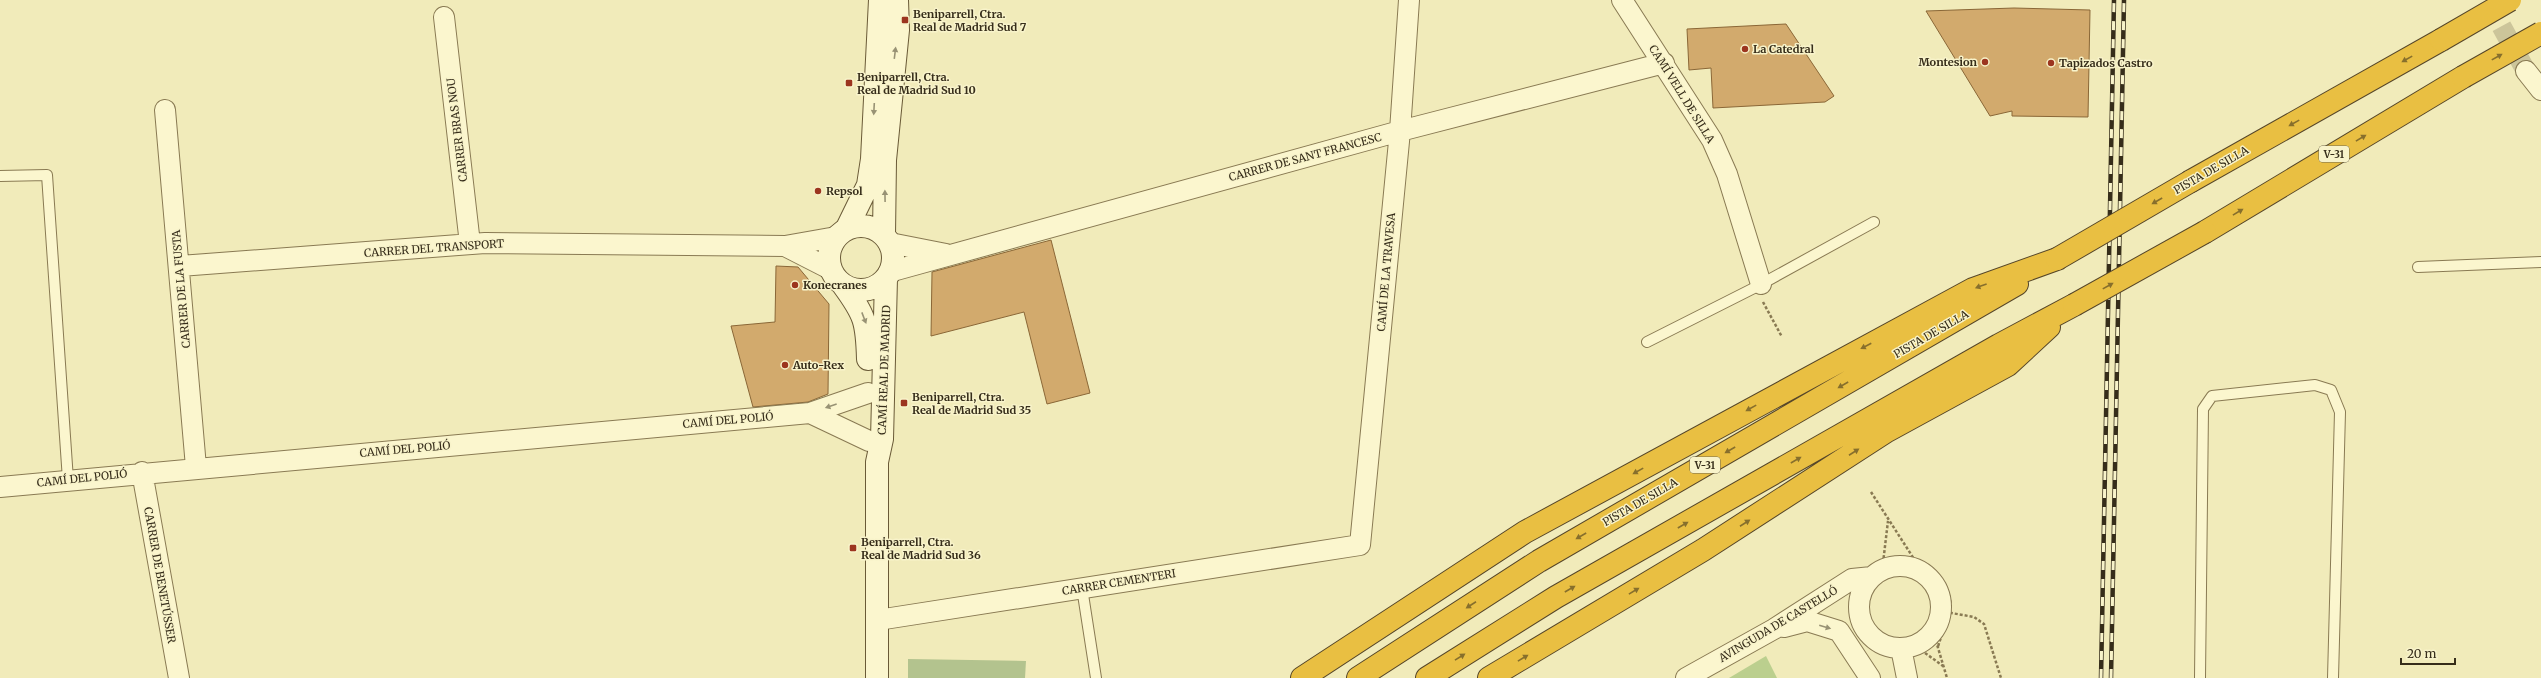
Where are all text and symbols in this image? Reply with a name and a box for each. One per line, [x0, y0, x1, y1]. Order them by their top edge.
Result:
place label: Beniparrell, Ctra. Real de Madrid Sud 7 [913, 7, 1027, 34]
marker: Beniparrell, Ctra. Real de Madrid Sud 7 [900, 15, 910, 25]
street label: CAMÍ VELL DE SILLA [1646, 42, 1718, 146]
place label: La Catedral [1753, 42, 1815, 56]
marker: La Catedral [1740, 44, 1750, 54]
one-way arrow [892, 47, 898, 59]
one-way arrow [2491, 54, 2503, 61]
place label: Montesion [1918, 55, 1978, 69]
place label: Tapizados Castro [2059, 56, 2153, 70]
one-way arrow [2401, 56, 2413, 62]
marker: Montesion [1980, 57, 1990, 67]
marker: Tapizados Castro [2046, 58, 2056, 68]
place label: Beniparrell, Ctra. Real de Madrid Sud 10 [857, 70, 976, 97]
street label: CARRER BRAS NOU [444, 77, 470, 183]
marker: Beniparrell, Ctra. Real de Madrid Sud 10 [844, 78, 854, 88]
one-way arrow [871, 103, 878, 115]
one-way arrow [2288, 119, 2300, 126]
street label: CARRER DE SANT FRANCESC [1227, 130, 1383, 184]
one-way arrow [2355, 134, 2367, 141]
street label: PISTA DE SILLA [2171, 143, 2251, 197]
road number: V-31 [2319, 146, 2349, 162]
place label: Repsol [826, 184, 863, 198]
marker: Repsol [813, 186, 823, 196]
one-way arrow [882, 189, 888, 202]
one-way arrow [2151, 197, 2163, 204]
one-way arrow [2232, 209, 2244, 216]
street label: CAMÍ DE LA TRAVESA [1374, 212, 1398, 332]
street label: CARRER DE LA FUSTA [169, 229, 193, 349]
street label: CARRER DEL TRANSPORT [364, 236, 505, 260]
place label: Konecranes [803, 278, 867, 292]
marker: Konecranes [790, 280, 800, 290]
one-way arrow [2102, 282, 2114, 289]
one-way arrow [1975, 284, 1987, 290]
street label: CAMÍ REAL DE MADRID [875, 305, 893, 435]
street label: PISTA DE SILLA [1891, 307, 1971, 361]
one-way arrow [861, 312, 867, 324]
one-way arrow [1860, 343, 1872, 350]
place label: Auto-Rex [792, 358, 844, 372]
marker: Auto-Rex [780, 360, 790, 370]
one-way arrow [1837, 382, 1849, 389]
place label: Beniparrell, Ctra. Real de Madrid Sud 35 [912, 390, 1031, 417]
marker: Beniparrell, Ctra. Real de Madrid Sud 35 [899, 398, 909, 408]
one-way arrow [825, 403, 837, 409]
one-way arrow [1746, 405, 1757, 411]
street label: CAMÍ DEL POLIÓ [682, 409, 774, 431]
street label: CAMÍ DEL POLIÓ [359, 438, 451, 460]
one-way arrow [1724, 447, 1736, 454]
one-way arrow [1849, 448, 1859, 456]
road number: V-31 [1690, 457, 1720, 473]
one-way arrow [1790, 457, 1802, 464]
street label: CAMÍ DEL POLIÓ [36, 466, 128, 490]
one-way arrow [1632, 467, 1643, 474]
street label: PISTA DE SILLA [1600, 475, 1680, 529]
street label: CARRER DE BENETÚSSER [141, 506, 179, 645]
one-way arrow [1740, 519, 1750, 527]
one-way arrow [1677, 521, 1689, 528]
one-way arrow [1575, 533, 1587, 540]
place label: Beniparrell, Ctra. Real de Madrid Sud 36 [861, 535, 981, 562]
marker: Beniparrell, Ctra. Real de Madrid Sud 36 [848, 543, 858, 553]
street label: CARRER CEMENTERI [1061, 566, 1177, 598]
street label: AVINGUDA DE CASTELLÓ [1715, 583, 1840, 666]
one-way arrow [1565, 586, 1576, 593]
one-way arrow [1628, 587, 1640, 594]
one-way arrow [1466, 601, 1476, 609]
one-way arrow [1820, 624, 1832, 630]
scale bar [2401, 640, 2455, 666]
text: 20 m [2407, 646, 2436, 661]
one-way arrow [1454, 654, 1466, 661]
one-way arrow [1517, 654, 1529, 661]

